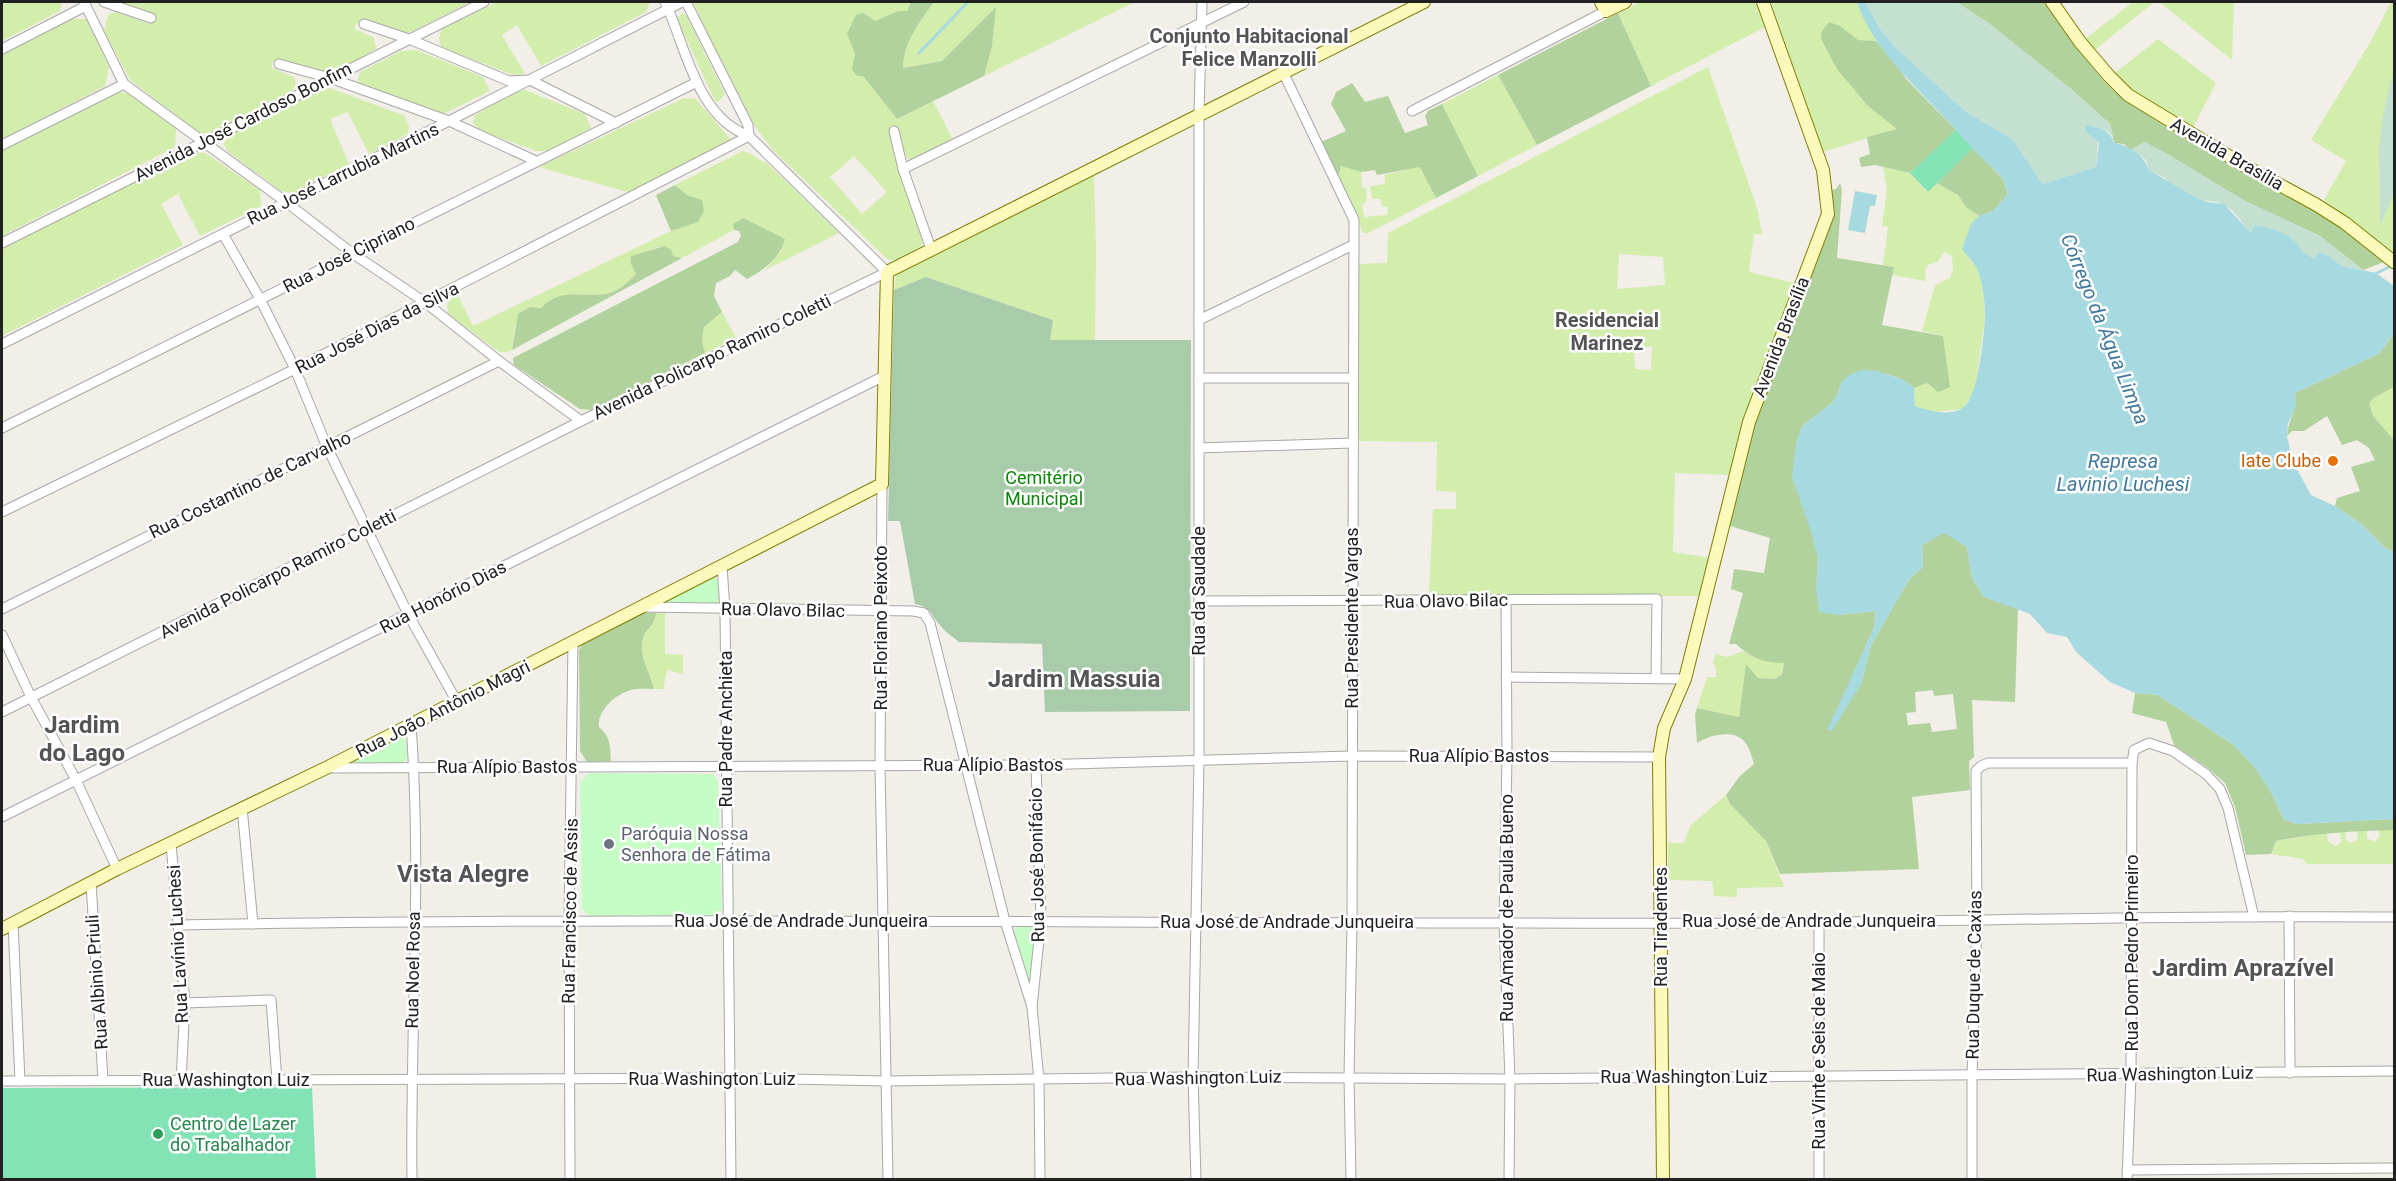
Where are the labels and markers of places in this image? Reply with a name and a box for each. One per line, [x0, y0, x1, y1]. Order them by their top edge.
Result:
place label: Iate Clube [2241, 450, 2321, 471]
marker: Iate Clube [2326, 454, 2340, 468]
place label: Paróquia Nossa Senhora de Fátima [621, 823, 771, 865]
marker: Paróquia Nossa Senhora de Fátima [602, 837, 616, 851]
place label: Centro de Lazer do Trabalhador [170, 1113, 296, 1155]
marker: Centro de Lazer do Trabalhador [151, 1127, 165, 1141]

